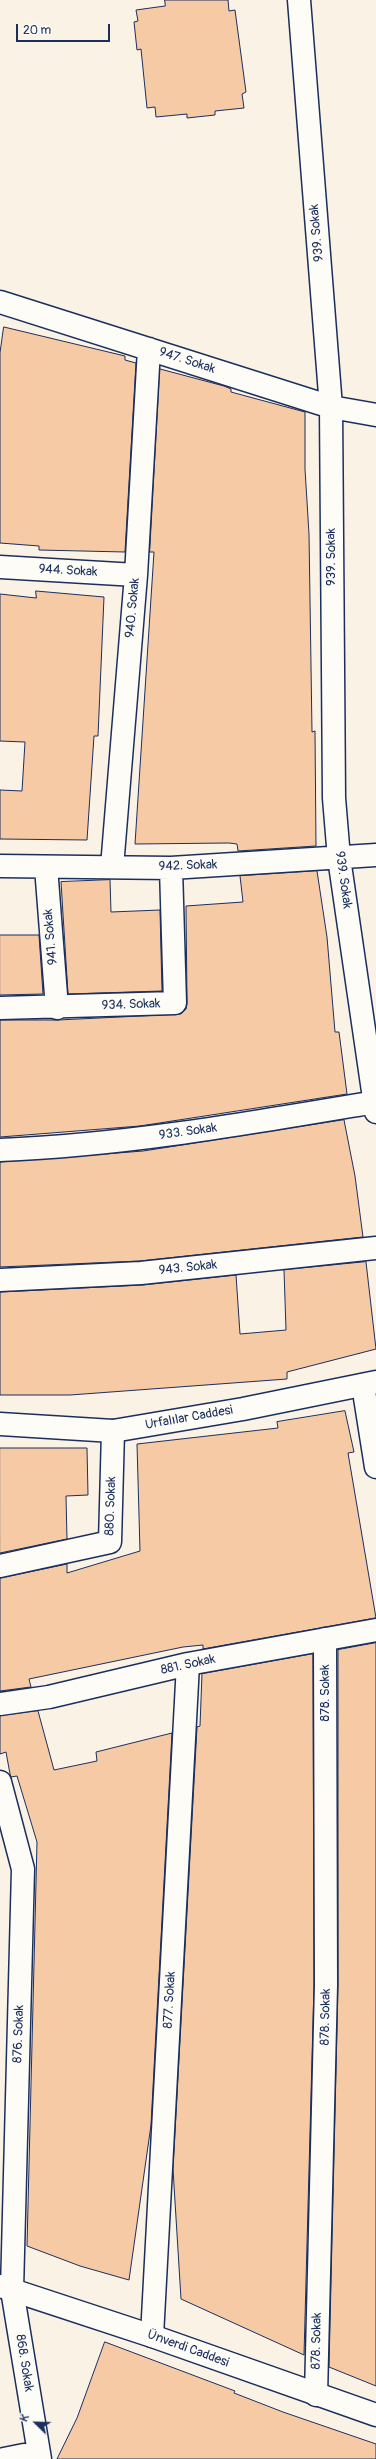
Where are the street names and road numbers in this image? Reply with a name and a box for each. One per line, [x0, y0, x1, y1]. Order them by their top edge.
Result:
street label: 939. Sokak [307, 204, 327, 262]
street label: 947. Sokak [157, 345, 217, 377]
street label: 939. Sokak [324, 528, 340, 586]
street label: 944. Sokak [38, 562, 98, 580]
street label: 940. Sokak [123, 577, 143, 639]
street label: 939. Sokak [331, 850, 355, 910]
street label: 942. Sokak [158, 857, 218, 875]
street label: 941. Sokak [41, 908, 61, 966]
street label: 934. Sokak [101, 996, 161, 1014]
street label: 933. Sokak [158, 1120, 218, 1144]
street label: 943. Sokak [158, 1257, 218, 1279]
street label: Urfalılar Caddesi [144, 1403, 234, 1433]
street label: 880. Sokak [102, 1476, 120, 1536]
street label: 881. Sokak [159, 1652, 217, 1678]
street label: 878. Sokak [318, 1664, 334, 1722]
street label: 877. Sokak [161, 1971, 179, 2029]
street label: 878. Sokak [318, 1988, 334, 2046]
street label: 876. Sokak [10, 2005, 28, 2063]
street label: 878. Sokak [309, 2312, 325, 2370]
street label: Ünverdi Caddesi [145, 2327, 231, 2371]
street label: 868. Sokak [12, 2333, 36, 2393]

